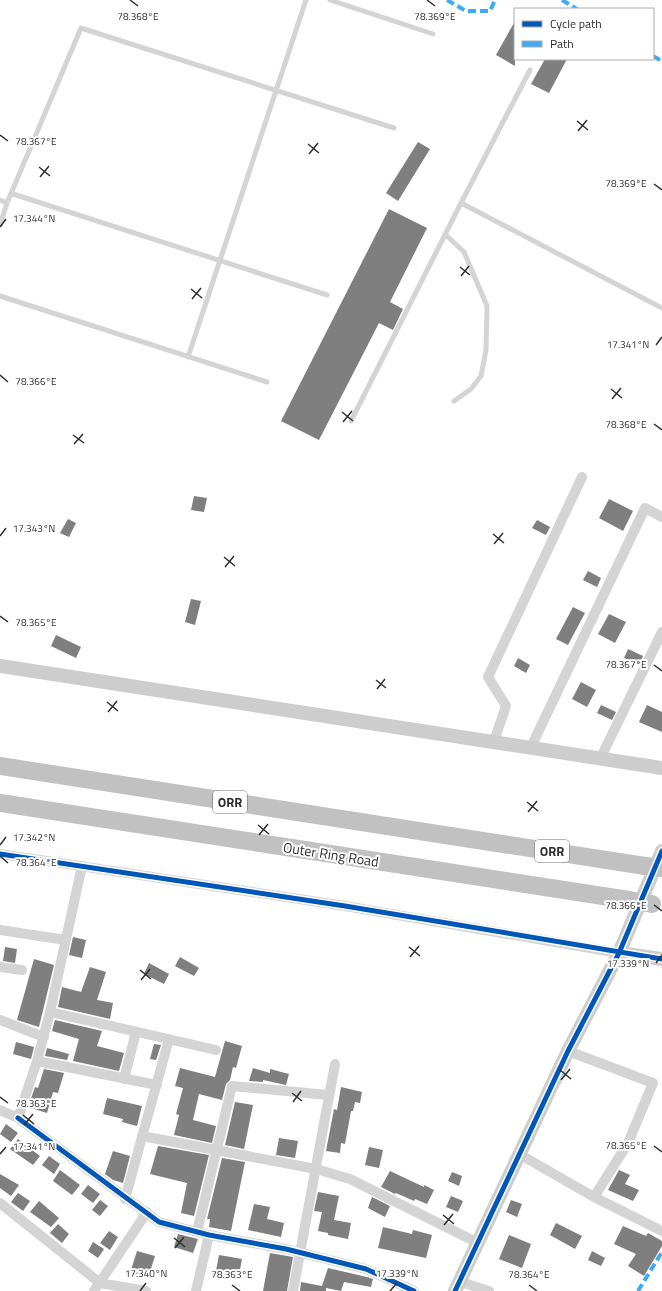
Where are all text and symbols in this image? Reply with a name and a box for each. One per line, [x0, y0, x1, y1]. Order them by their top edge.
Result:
legend [514, 8, 654, 60]
text: 78.368°E [117, 9, 159, 24]
text: 78.369°E [414, 9, 456, 24]
text: Cycle path [550, 14, 602, 33]
text: Path [550, 34, 574, 53]
text: 78.367°E [15, 134, 57, 149]
text: 78.369°E [605, 176, 647, 191]
text: 17.344°N [13, 211, 55, 226]
text: 17.341°N [607, 337, 649, 352]
text: 78.366°E [15, 374, 57, 389]
text: 78.368°E [605, 417, 647, 432]
text: 17.343°N [13, 521, 55, 536]
text: 78.365°E [15, 615, 57, 630]
text: 78.367°E [605, 657, 647, 672]
road number: ORR [213, 791, 247, 813]
text: 17.342°N [13, 830, 55, 845]
street label: Outer Ring Road [282, 836, 380, 872]
road number: ORR [535, 840, 569, 862]
text: 78.364°E [15, 855, 57, 870]
text: 78.366°E [605, 898, 647, 913]
text: 17.339°N [607, 956, 649, 971]
text: 78.363°E [15, 1096, 57, 1111]
text: 78.365°E [605, 1138, 647, 1153]
text: 17.341°N [13, 1139, 55, 1154]
text: 17.340°N [125, 1266, 167, 1281]
text: 17.339°N [376, 1266, 418, 1281]
text: 78.363°E [211, 1267, 253, 1282]
text: 78.364°E [508, 1267, 550, 1282]

